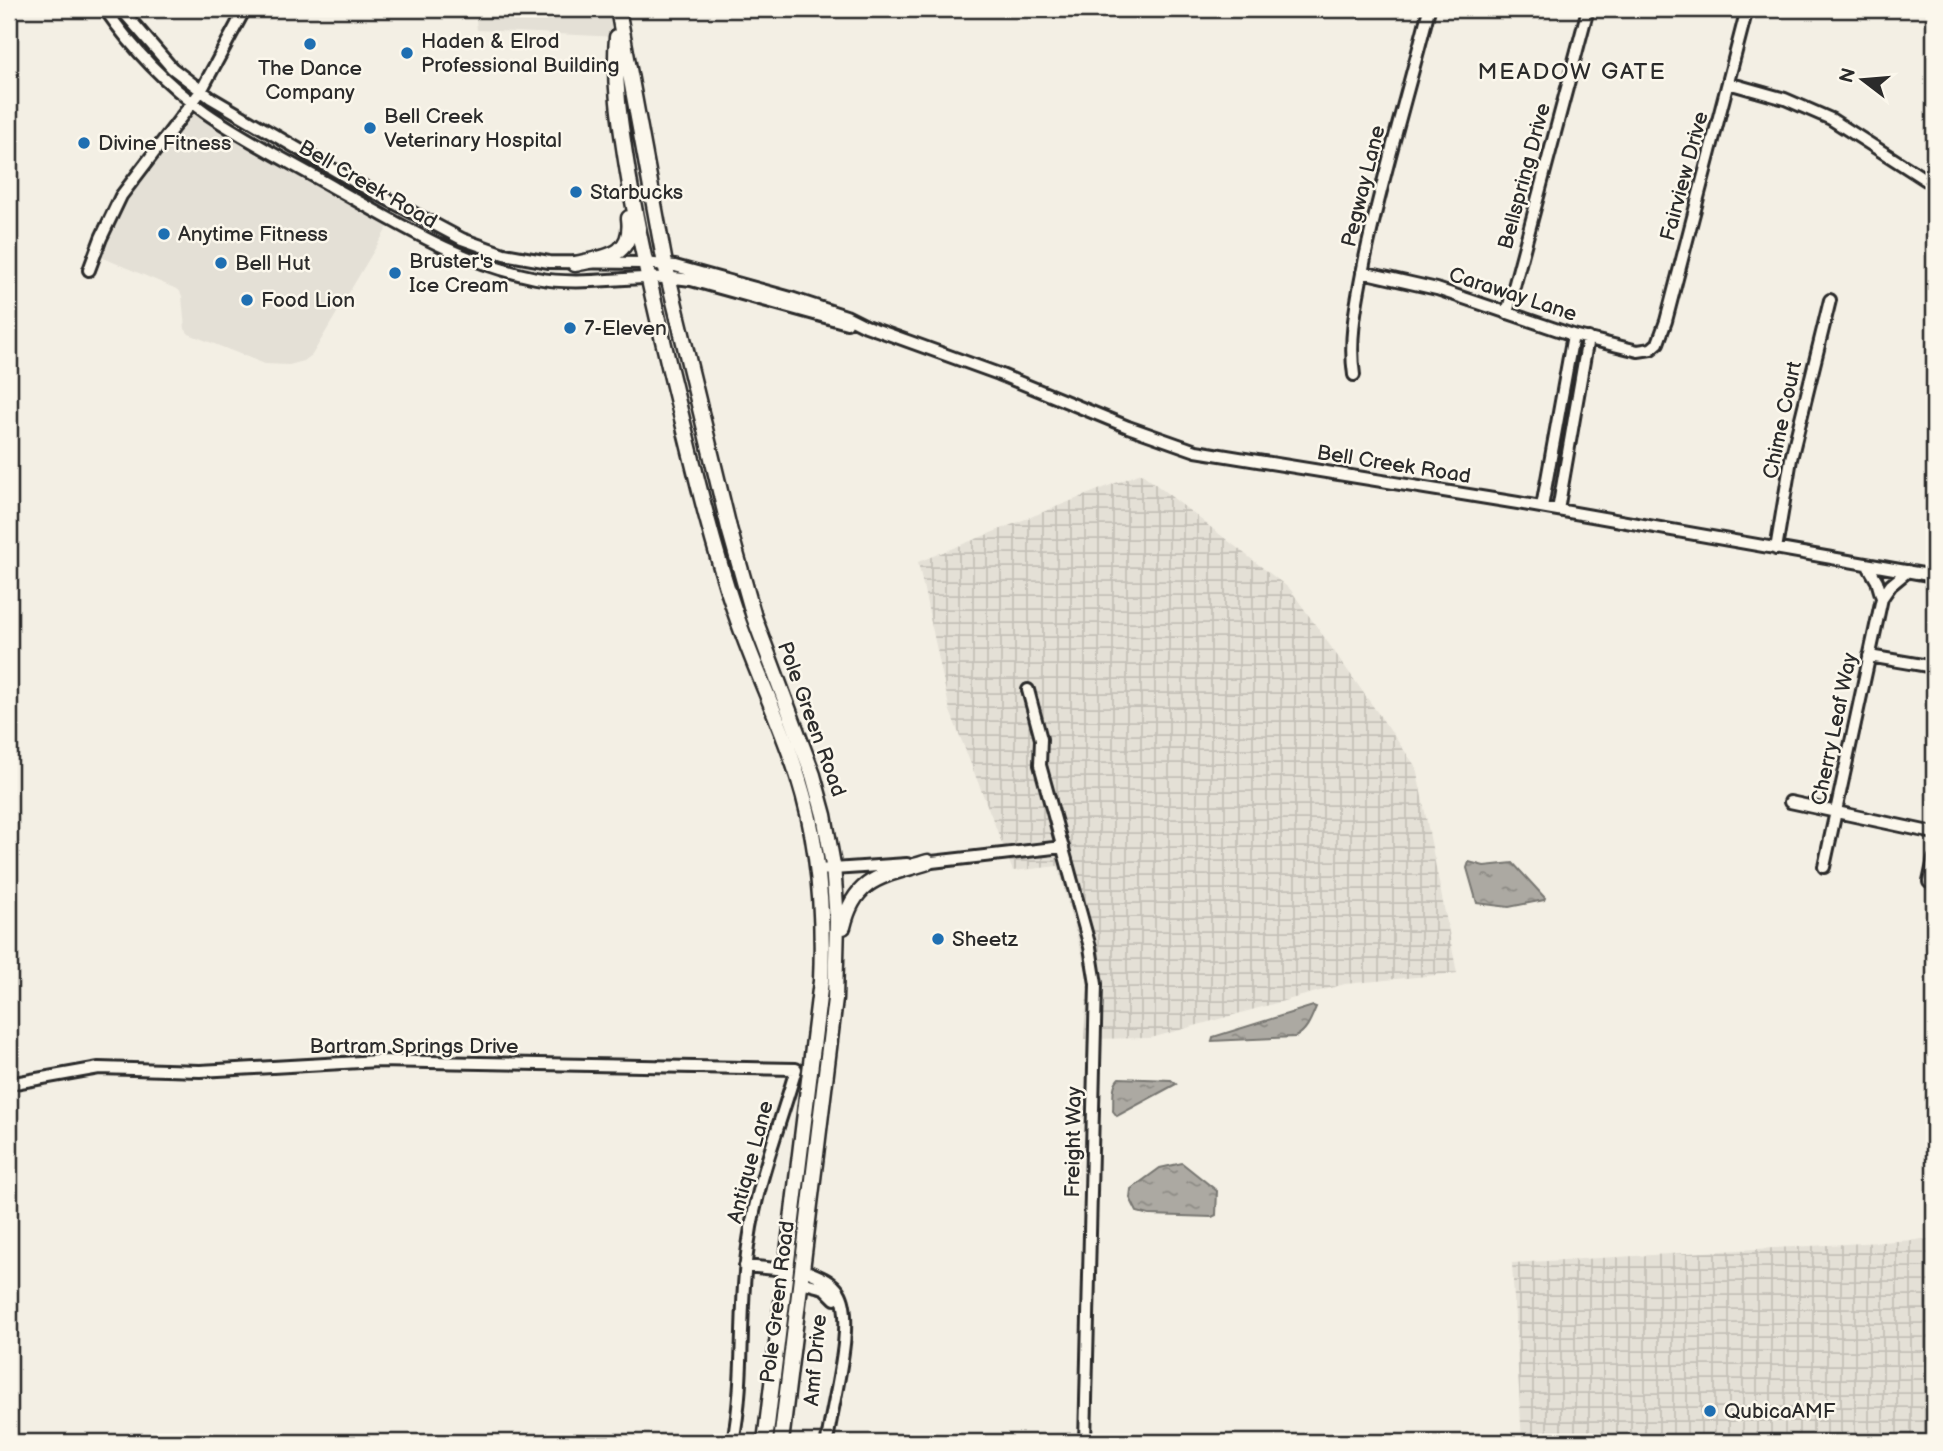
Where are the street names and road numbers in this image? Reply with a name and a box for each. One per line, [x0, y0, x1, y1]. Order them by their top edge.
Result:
street label: Bellspring Drive [1493, 100, 1556, 252]
street label: Fairview Drive [1655, 109, 1714, 244]
street label: Pegway Lane [1336, 123, 1391, 249]
street label: Bell Creek Road [294, 135, 441, 234]
street label: Caraway Lane [1446, 262, 1580, 327]
street label: Chime Court [1758, 358, 1807, 481]
street label: Bell Creek Road [1315, 440, 1473, 489]
street label: Pole Green Road [772, 638, 851, 800]
street label: Cherry Leaf Way [1806, 650, 1863, 808]
street label: Bartram Springs Drive [310, 1034, 518, 1059]
street label: Freight Way [1060, 1086, 1087, 1198]
street label: Antique Lane [722, 1098, 779, 1226]
street label: Pole Green Road [755, 1220, 800, 1385]
street label: Amf Drive [799, 1313, 832, 1407]

